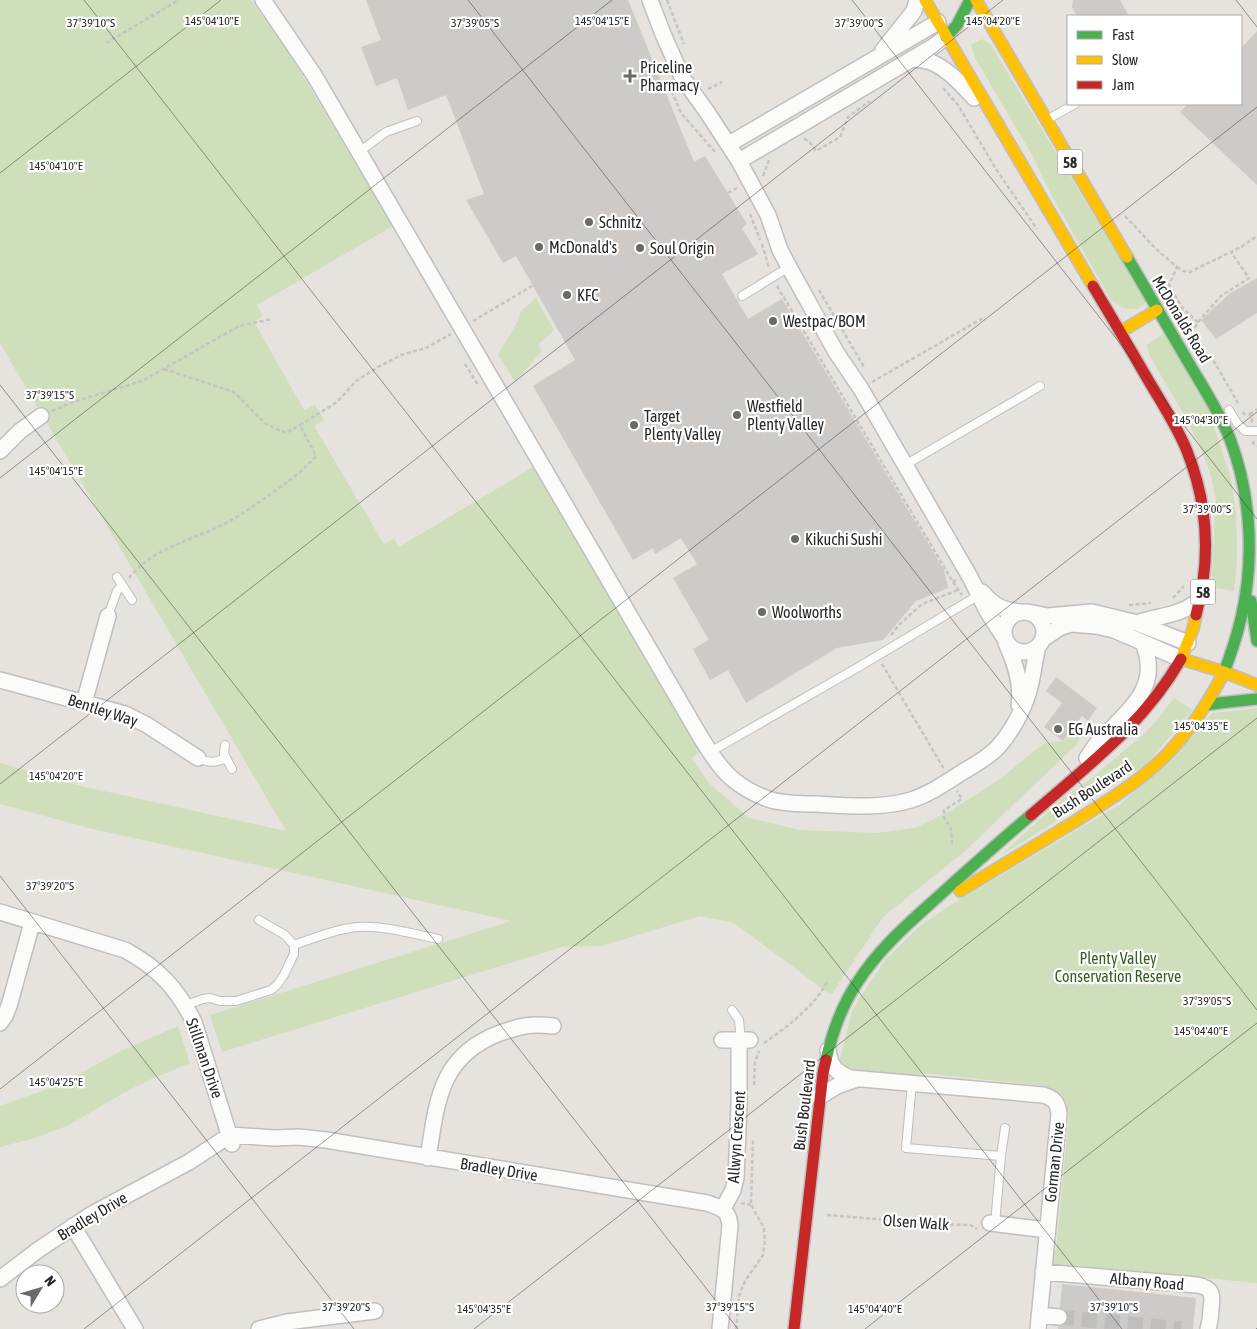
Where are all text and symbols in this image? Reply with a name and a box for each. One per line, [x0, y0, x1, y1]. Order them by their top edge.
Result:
text: 145°04'10"E [185, 14, 239, 28]
text: 145°04'15"E [575, 14, 629, 28]
text: 145°04'20"E [966, 14, 1020, 28]
legend [1067, 15, 1242, 105]
text: 37°39'10"S [67, 16, 115, 30]
text: 37°39'05"S [451, 16, 499, 30]
text: 37°39'00"S [835, 16, 883, 30]
text: Fast [1112, 26, 1134, 43]
text: Slow [1112, 51, 1138, 68]
place label: Priceline Pharmacy [640, 58, 700, 95]
marker: Priceline Pharmacy [624, 70, 636, 82]
text: Jam [1112, 76, 1135, 93]
road number: 58 [1058, 150, 1082, 174]
text: 145°04'10"E [29, 159, 83, 173]
place label: Schnitz [599, 213, 641, 231]
marker: Schnitz [583, 216, 595, 228]
place label: McDonald's [549, 238, 618, 256]
place label: Soul Origin [650, 239, 714, 258]
marker: McDonald's [533, 241, 545, 253]
marker: Soul Origin [634, 242, 646, 254]
street label: McDonalds Road [1149, 272, 1215, 366]
place label: KFC [577, 286, 599, 304]
marker: KFC [561, 289, 573, 301]
place label: Westpac/BOM [783, 312, 866, 331]
marker: Westpac/BOM [767, 315, 779, 327]
text: 37°39'15"S [26, 388, 74, 402]
place label: Westfield Plenty Valley [747, 397, 825, 434]
place label: Target Plenty Valley [644, 407, 722, 444]
marker: Westfield Plenty Valley [731, 409, 743, 421]
text: 145°04'30"E [1174, 413, 1228, 427]
marker: Target Plenty Valley [628, 419, 640, 431]
text: 145°04'15"E [29, 464, 83, 478]
text: 37°39'00"S [1183, 502, 1231, 516]
place label: Kikuchi Sushi [805, 530, 882, 548]
marker: Kikuchi Sushi [789, 533, 801, 545]
road number: 58 [1190, 580, 1216, 604]
place label: Woolworths [772, 603, 842, 621]
marker: Woolworths [756, 606, 768, 618]
street label: Bentley Way [66, 690, 141, 731]
text: 145°04'35"E [1174, 719, 1228, 733]
place label: EG Australia [1068, 720, 1139, 738]
marker: EG Australia [1052, 723, 1064, 735]
street label: Bush Boulevard [1049, 757, 1135, 821]
text: 145°04'20"E [29, 769, 83, 783]
text: 37°39'20"S [26, 879, 74, 893]
park label: Plenty Valley Conservation Reserve [1055, 949, 1181, 985]
text: 37°39'05"S [1183, 994, 1231, 1008]
street label: Stillman Drive [183, 1016, 227, 1100]
text: 145°04'40"E [1174, 1024, 1228, 1038]
street label: Bush Boulevard [790, 1059, 818, 1151]
text: 145°04'25"E [29, 1075, 83, 1089]
street label: Allwyn Crescent [724, 1090, 749, 1184]
street label: Gorman Drive [1041, 1121, 1067, 1203]
street label: Bradley Drive [459, 1154, 539, 1185]
street label: Bradley Drive [54, 1188, 131, 1245]
street label: Olsen Walk [882, 1211, 950, 1233]
north arrow [15, 1264, 65, 1314]
street label: Albany Road [1109, 1269, 1185, 1294]
text: N [41, 1273, 59, 1289]
text: 37°39'20"S [322, 1300, 370, 1314]
text: 37°39'15"S [706, 1300, 754, 1314]
text: 37°39'10"S [1090, 1300, 1138, 1314]
text: 145°04'35"E [457, 1302, 511, 1316]
text: 145°04'40"E [848, 1302, 902, 1316]

